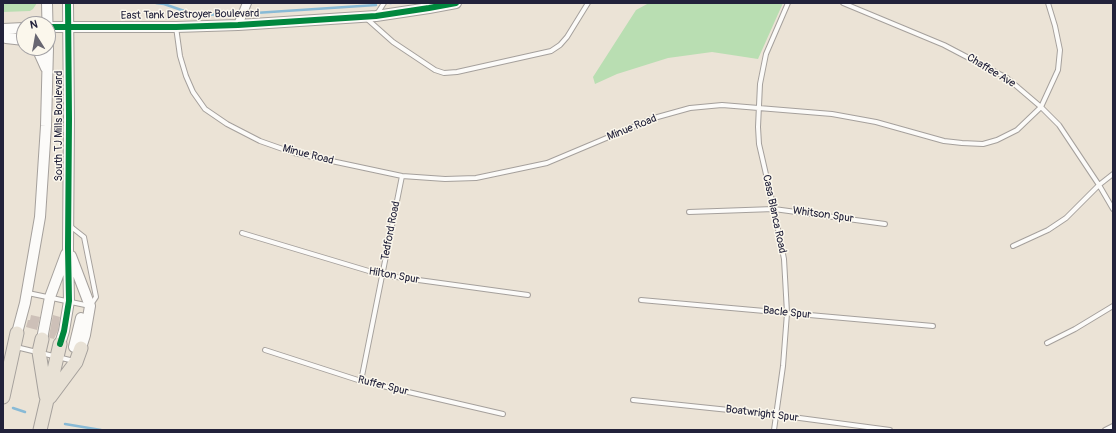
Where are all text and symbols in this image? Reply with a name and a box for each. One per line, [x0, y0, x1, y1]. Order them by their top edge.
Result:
street label: East Tank Destroyer Boulevard [121, 7, 259, 23]
north arrow [16, 16, 56, 56]
text: N [29, 18, 39, 32]
street label: Chaffee Ave [964, 51, 1018, 91]
street label: South TJ Mills Boulevard [52, 71, 66, 181]
street label: Minue Road [605, 112, 659, 144]
street label: Minue Road [281, 142, 335, 168]
street label: Casa Blanca Road [759, 173, 789, 255]
street label: Tedford Road [379, 200, 403, 262]
street label: Whitson Spur [792, 204, 854, 226]
street label: Hilton Spur [368, 265, 420, 287]
street label: Bacle Spur [762, 304, 812, 322]
street label: Ruffer Spur [356, 373, 410, 399]
street label: Boatwright Spur [725, 403, 799, 425]

